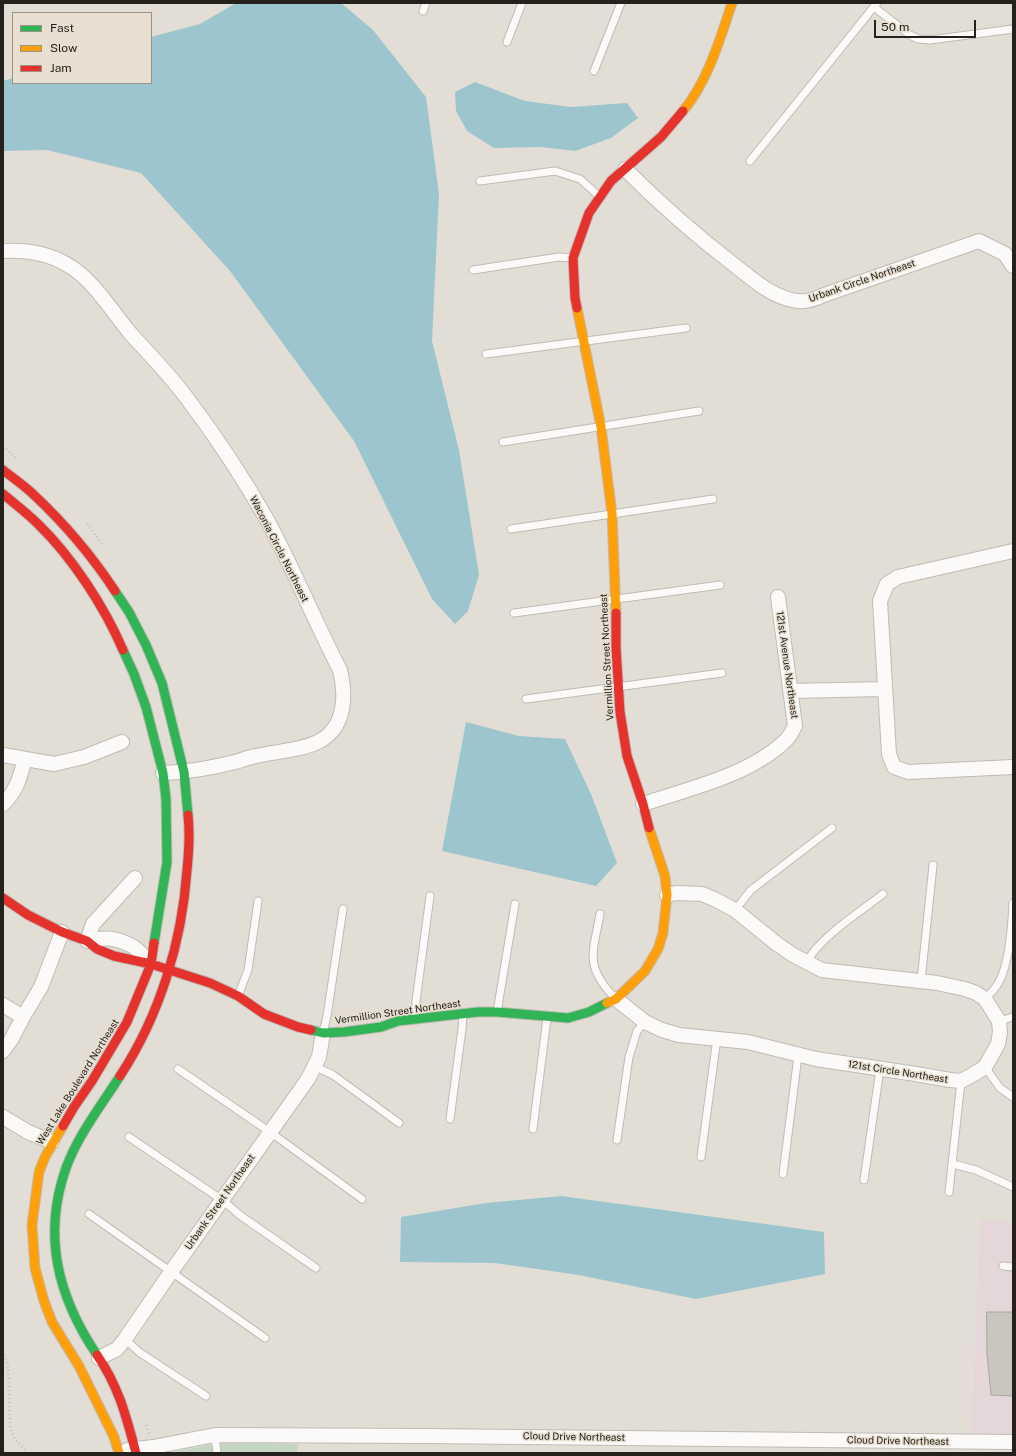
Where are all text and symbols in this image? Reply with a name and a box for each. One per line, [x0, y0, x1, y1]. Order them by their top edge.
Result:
legend [12, 12, 152, 84]
scale bar [876, 12, 978, 38]
text: 50 m [881, 20, 909, 34]
text: Fast [50, 21, 74, 35]
text: Slow [50, 41, 77, 55]
text: Jam [50, 61, 72, 75]
street label: Urbank Circle Northeast [807, 257, 917, 305]
street label: Waconia Circle Northeast [247, 494, 311, 604]
street label: Vermillion Street Northeast [598, 593, 616, 721]
street label: 121st Avenue Northeast [774, 610, 800, 720]
street label: Vermillion Street Northeast [334, 997, 462, 1027]
street label: West Lake Boulevard Northeast [34, 1017, 122, 1147]
street label: 121st Circle Northeast [847, 1058, 949, 1086]
street label: Urbank Street Northeast [182, 1152, 258, 1252]
street label: Cloud Drive Northeast [523, 1430, 625, 1444]
street label: Cloud Drive Northeast [847, 1434, 949, 1448]

